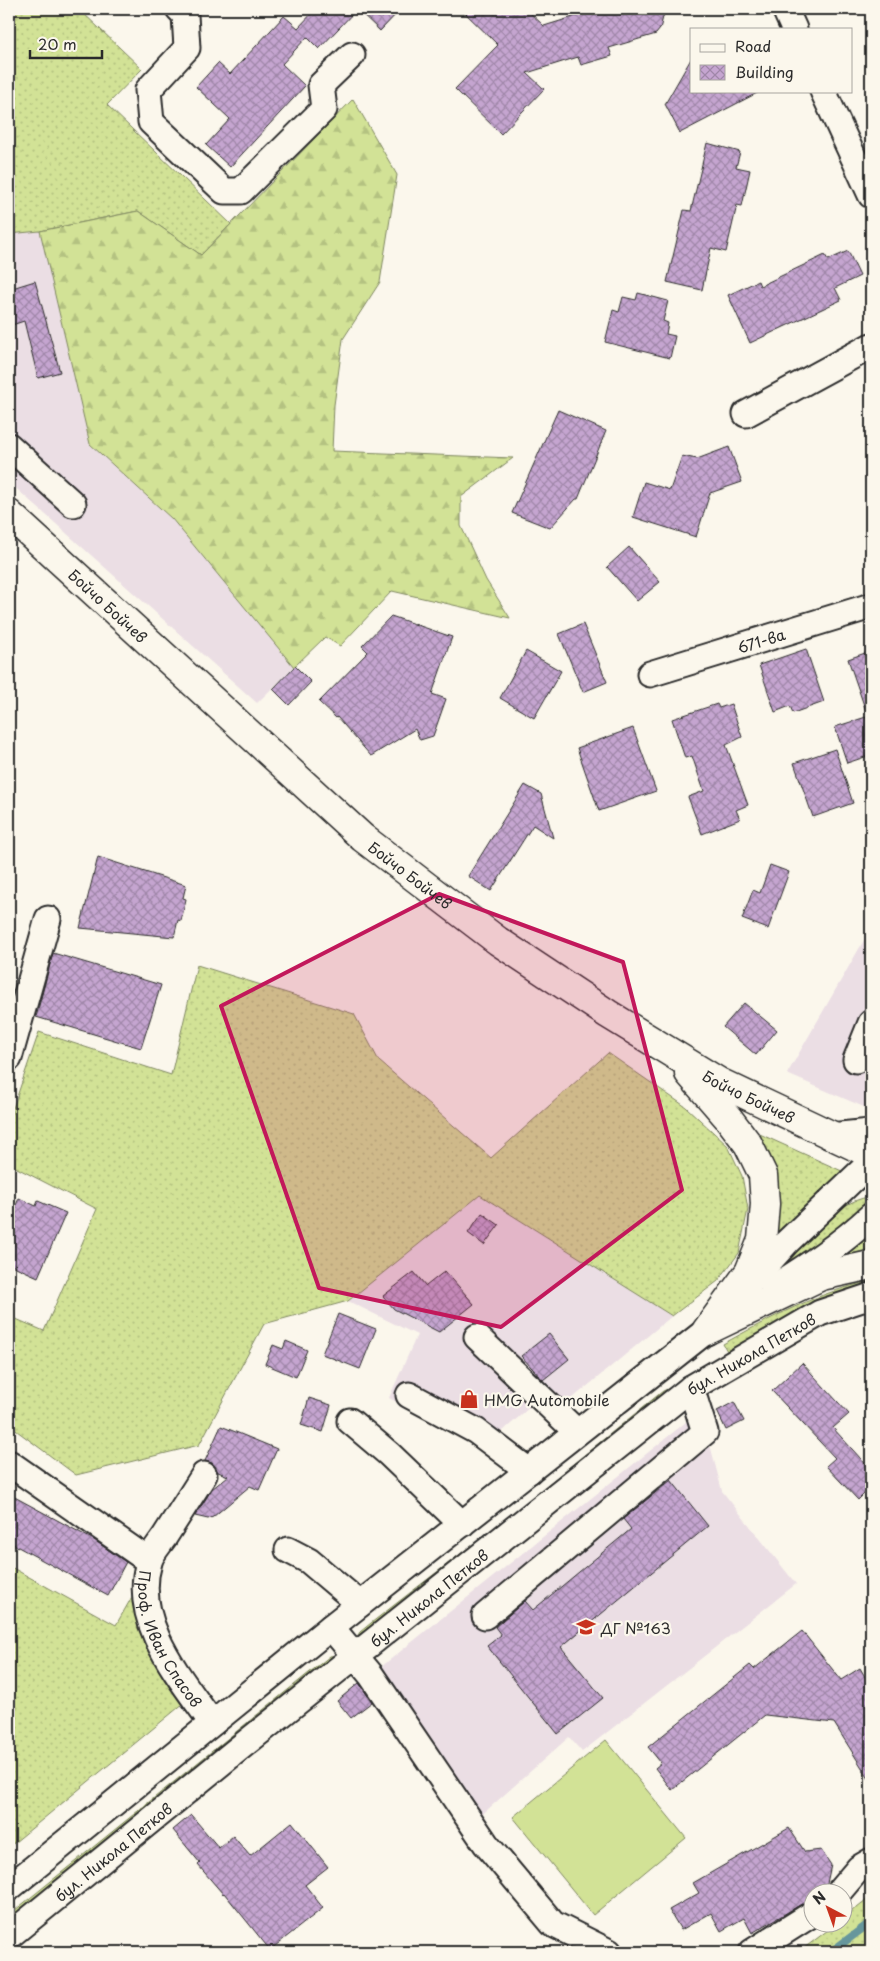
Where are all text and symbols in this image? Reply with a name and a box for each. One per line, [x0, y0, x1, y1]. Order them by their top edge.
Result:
scale bar [30, 28, 102, 60]
legend [690, 28, 852, 92]
text: 20 m [38, 32, 77, 55]
text: Road [735, 34, 771, 57]
text: Building [735, 60, 794, 83]
street label: Бойчо Бойчев [64, 563, 153, 648]
street label: 671-ва [734, 621, 788, 658]
street label: Бойчо Бойчев [364, 835, 458, 914]
street label: Бойчо Бойчев [699, 1063, 799, 1128]
street label: бул. Никола Петков [682, 1307, 820, 1400]
shop icon: HMG Automobile [458, 1388, 480, 1410]
place label: HMG Automobile [484, 1388, 610, 1411]
street label: бул. Никола Петков [364, 1543, 493, 1652]
street label: Проф. Иван Спасов [134, 1569, 208, 1712]
school or university icon: ДГ №163 [575, 1616, 597, 1638]
place label: ДГ №163 [600, 1616, 671, 1639]
street label: бул. Никола Петков [49, 1796, 177, 1906]
north arrow [802, 1884, 852, 1934]
text: N [808, 1886, 830, 1909]

